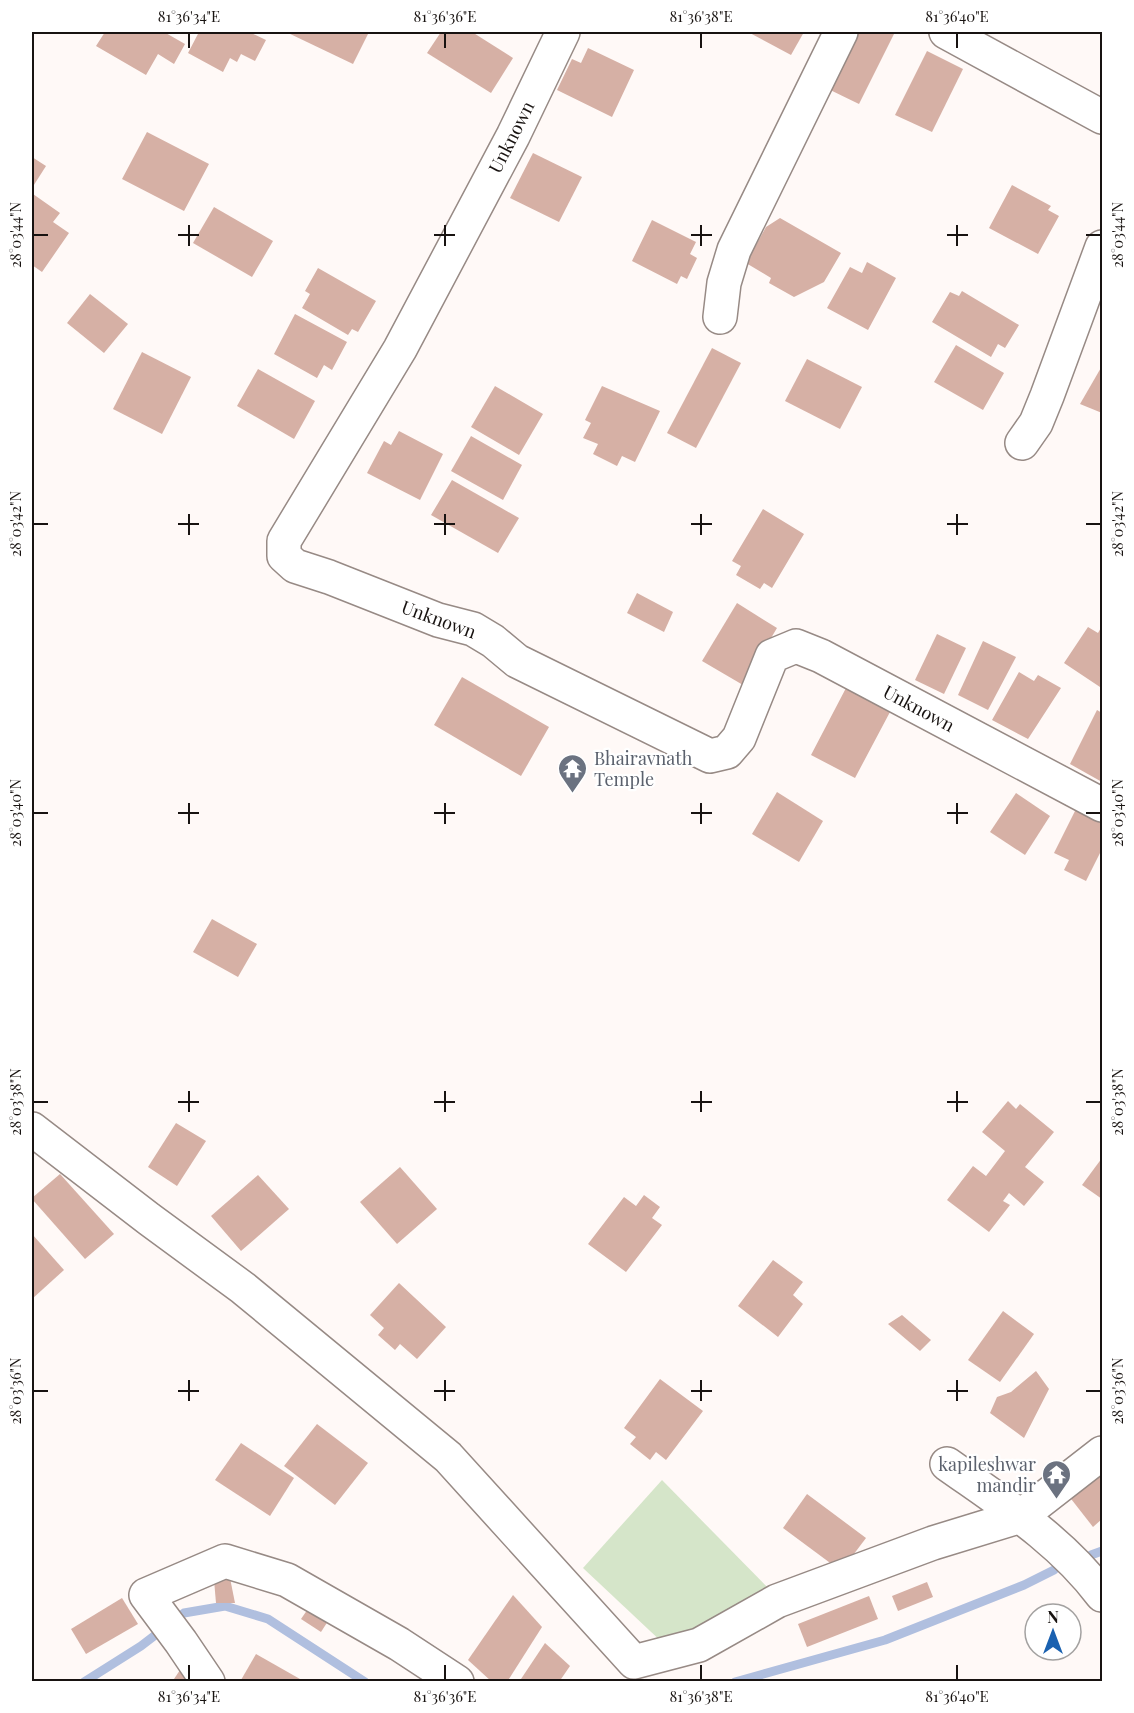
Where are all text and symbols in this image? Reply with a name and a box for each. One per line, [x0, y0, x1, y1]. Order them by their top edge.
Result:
text: 81°36'34"E [158, 6, 220, 26]
text: 81°36'36"E [414, 6, 476, 26]
text: 81°36'38"E [669, 6, 733, 26]
text: 81°36'40"E [925, 6, 989, 26]
street label: Unknown [483, 97, 539, 177]
text: 28°03'44"N [5, 201, 25, 268]
text: 28°03'44"N [1107, 201, 1127, 268]
text: 28°03'42"N [5, 491, 25, 557]
text: 28°03'42"N [1107, 491, 1127, 557]
street label: Unknown [398, 594, 480, 644]
street label: Unknown [879, 679, 959, 737]
place label: Bhairavnath Temple [594, 746, 693, 791]
temple icon: Bhairavnath Temple [557, 752, 589, 794]
text: 28°03'40"N [5, 779, 25, 847]
text: 28°03'40"N [1107, 779, 1127, 847]
text: 28°03'38"N [5, 1068, 25, 1136]
text: 28°03'38"N [1107, 1068, 1127, 1136]
text: 28°03'36"N [5, 1357, 25, 1425]
text: 28°03'36"N [1107, 1357, 1127, 1425]
place label: kapileshwar mandir [938, 1452, 1036, 1497]
temple icon: kapileshwar mandir [1041, 1458, 1073, 1500]
north arrow [1023, 1602, 1083, 1662]
text: N [1047, 1606, 1059, 1627]
text: 81°36'34"E [158, 1686, 220, 1706]
text: 81°36'36"E [414, 1686, 476, 1706]
text: 81°36'38"E [669, 1686, 733, 1706]
text: 81°36'40"E [925, 1686, 989, 1706]

